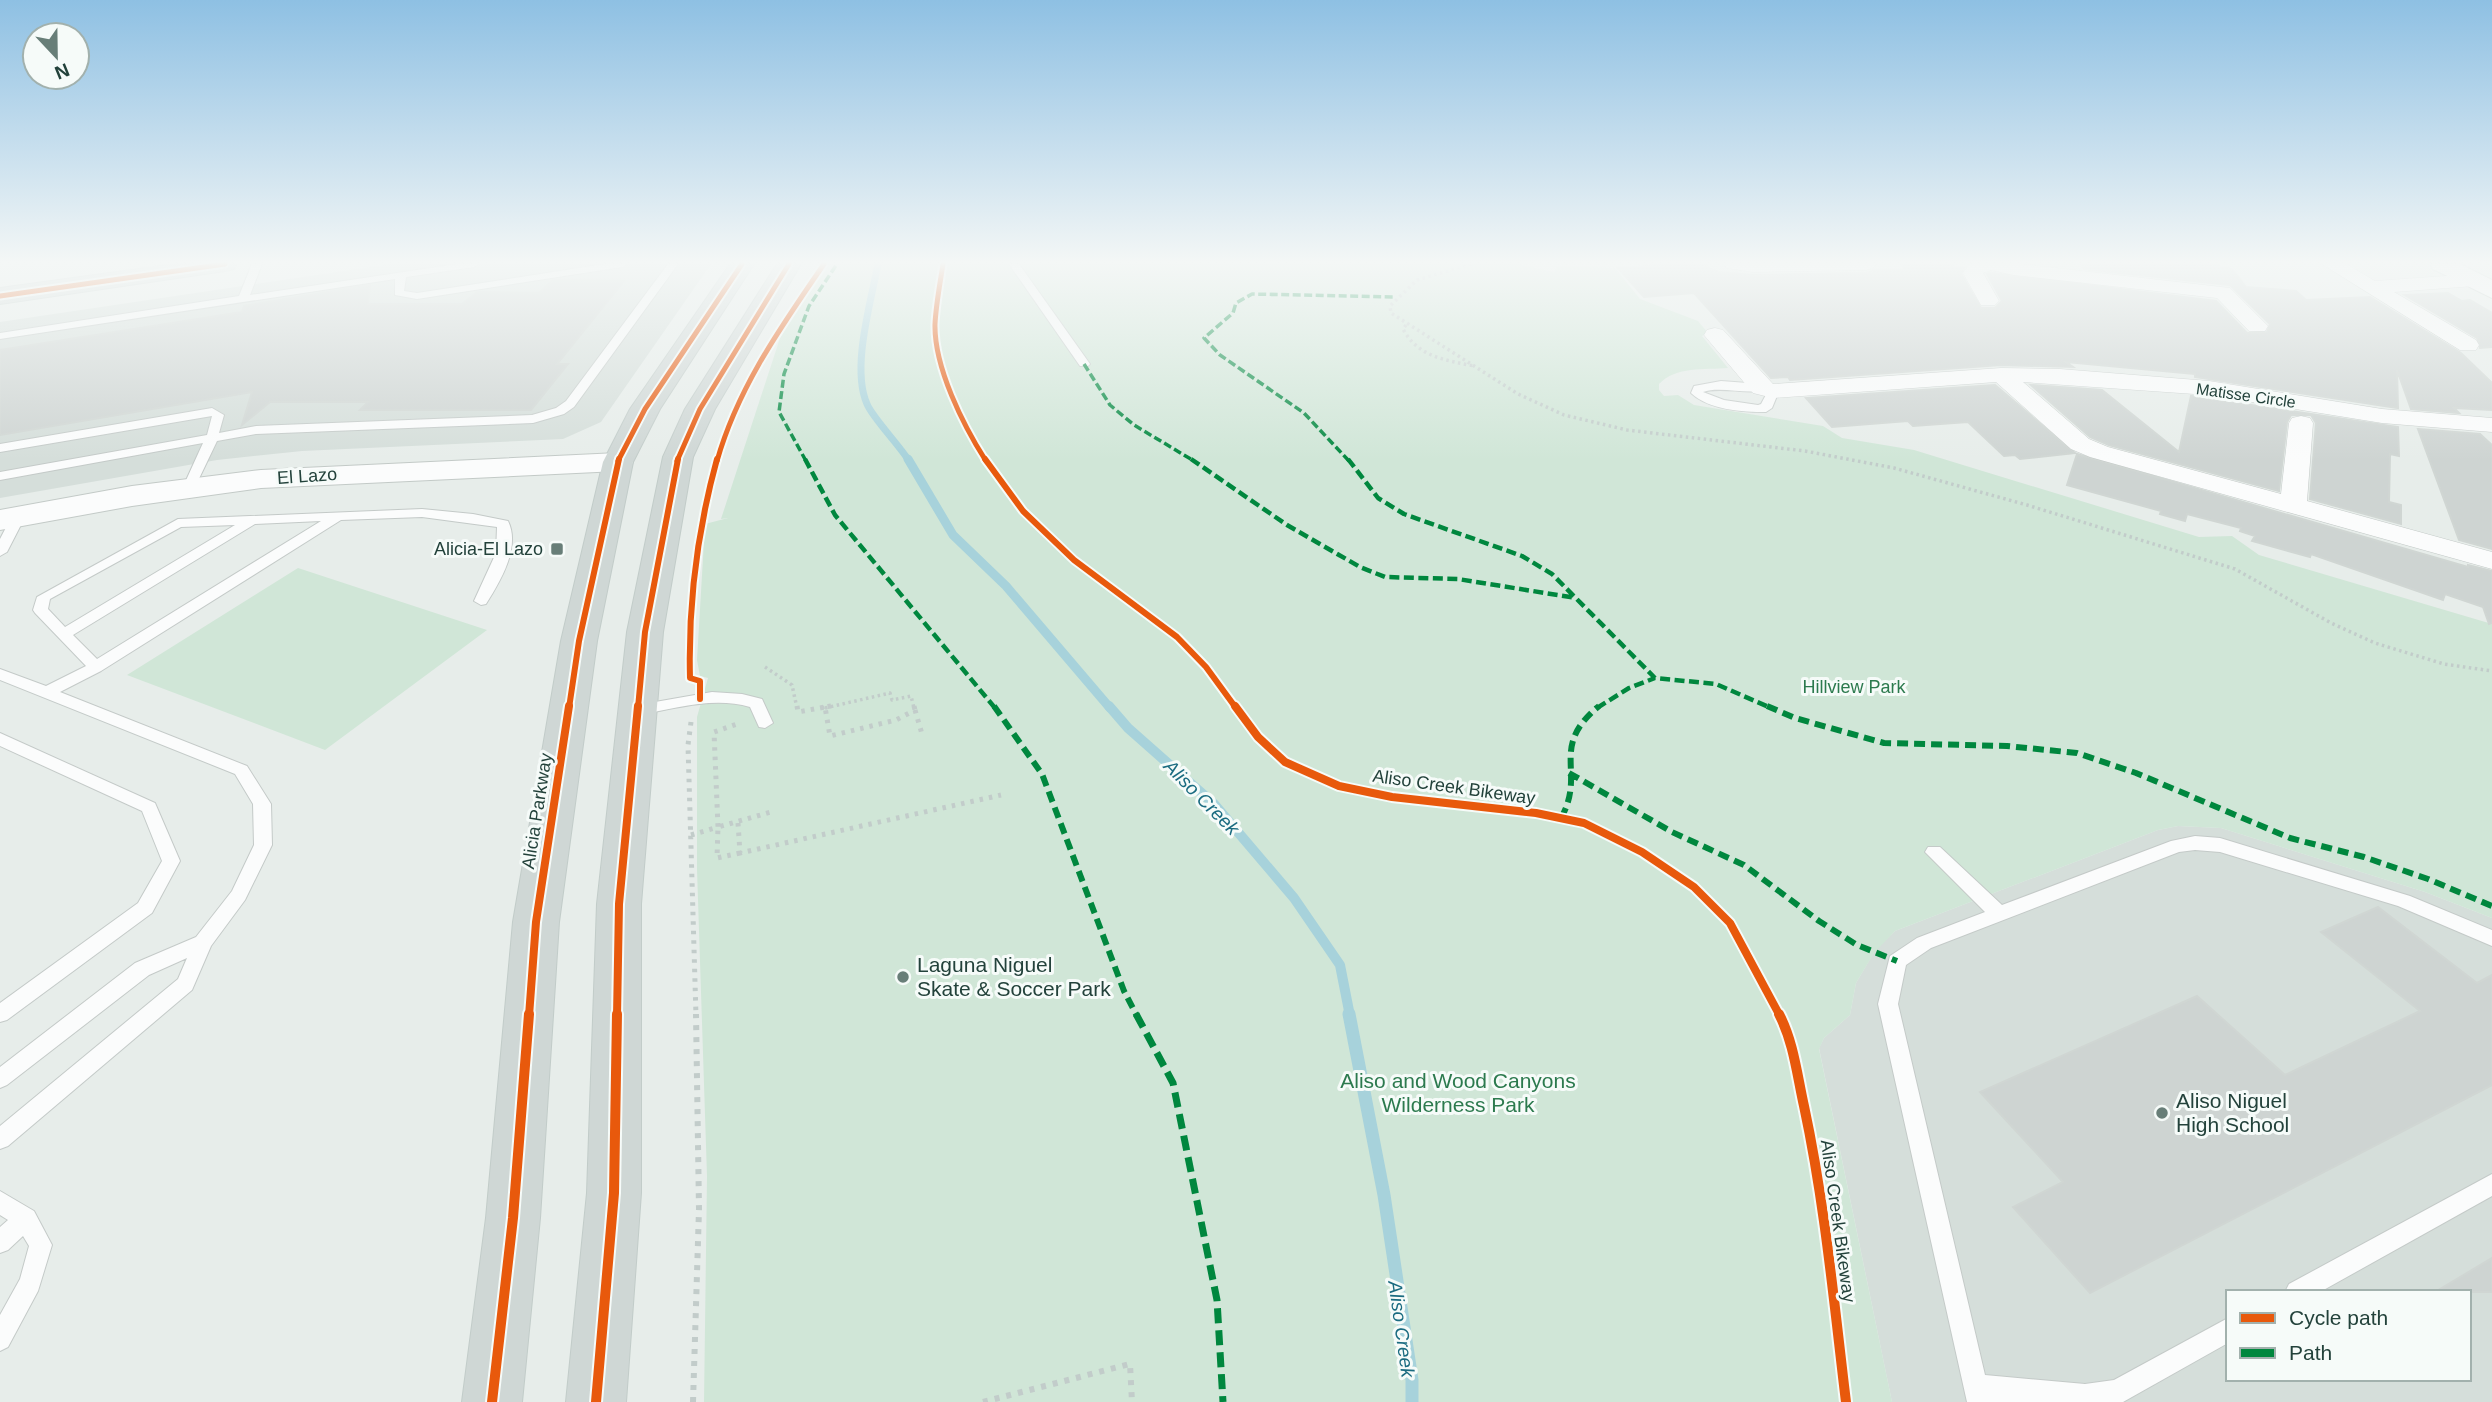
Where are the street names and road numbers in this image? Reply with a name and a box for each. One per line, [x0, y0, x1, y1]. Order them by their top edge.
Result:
street label: Matisse Circle [2195, 380, 2297, 411]
street label: El Lazo [276, 464, 338, 488]
street label: Alicia Parkway [518, 752, 556, 870]
street label: Aliso Creek Bikeway [1371, 766, 1537, 808]
street label: Aliso Creek Bikeway [1817, 1138, 1859, 1304]

